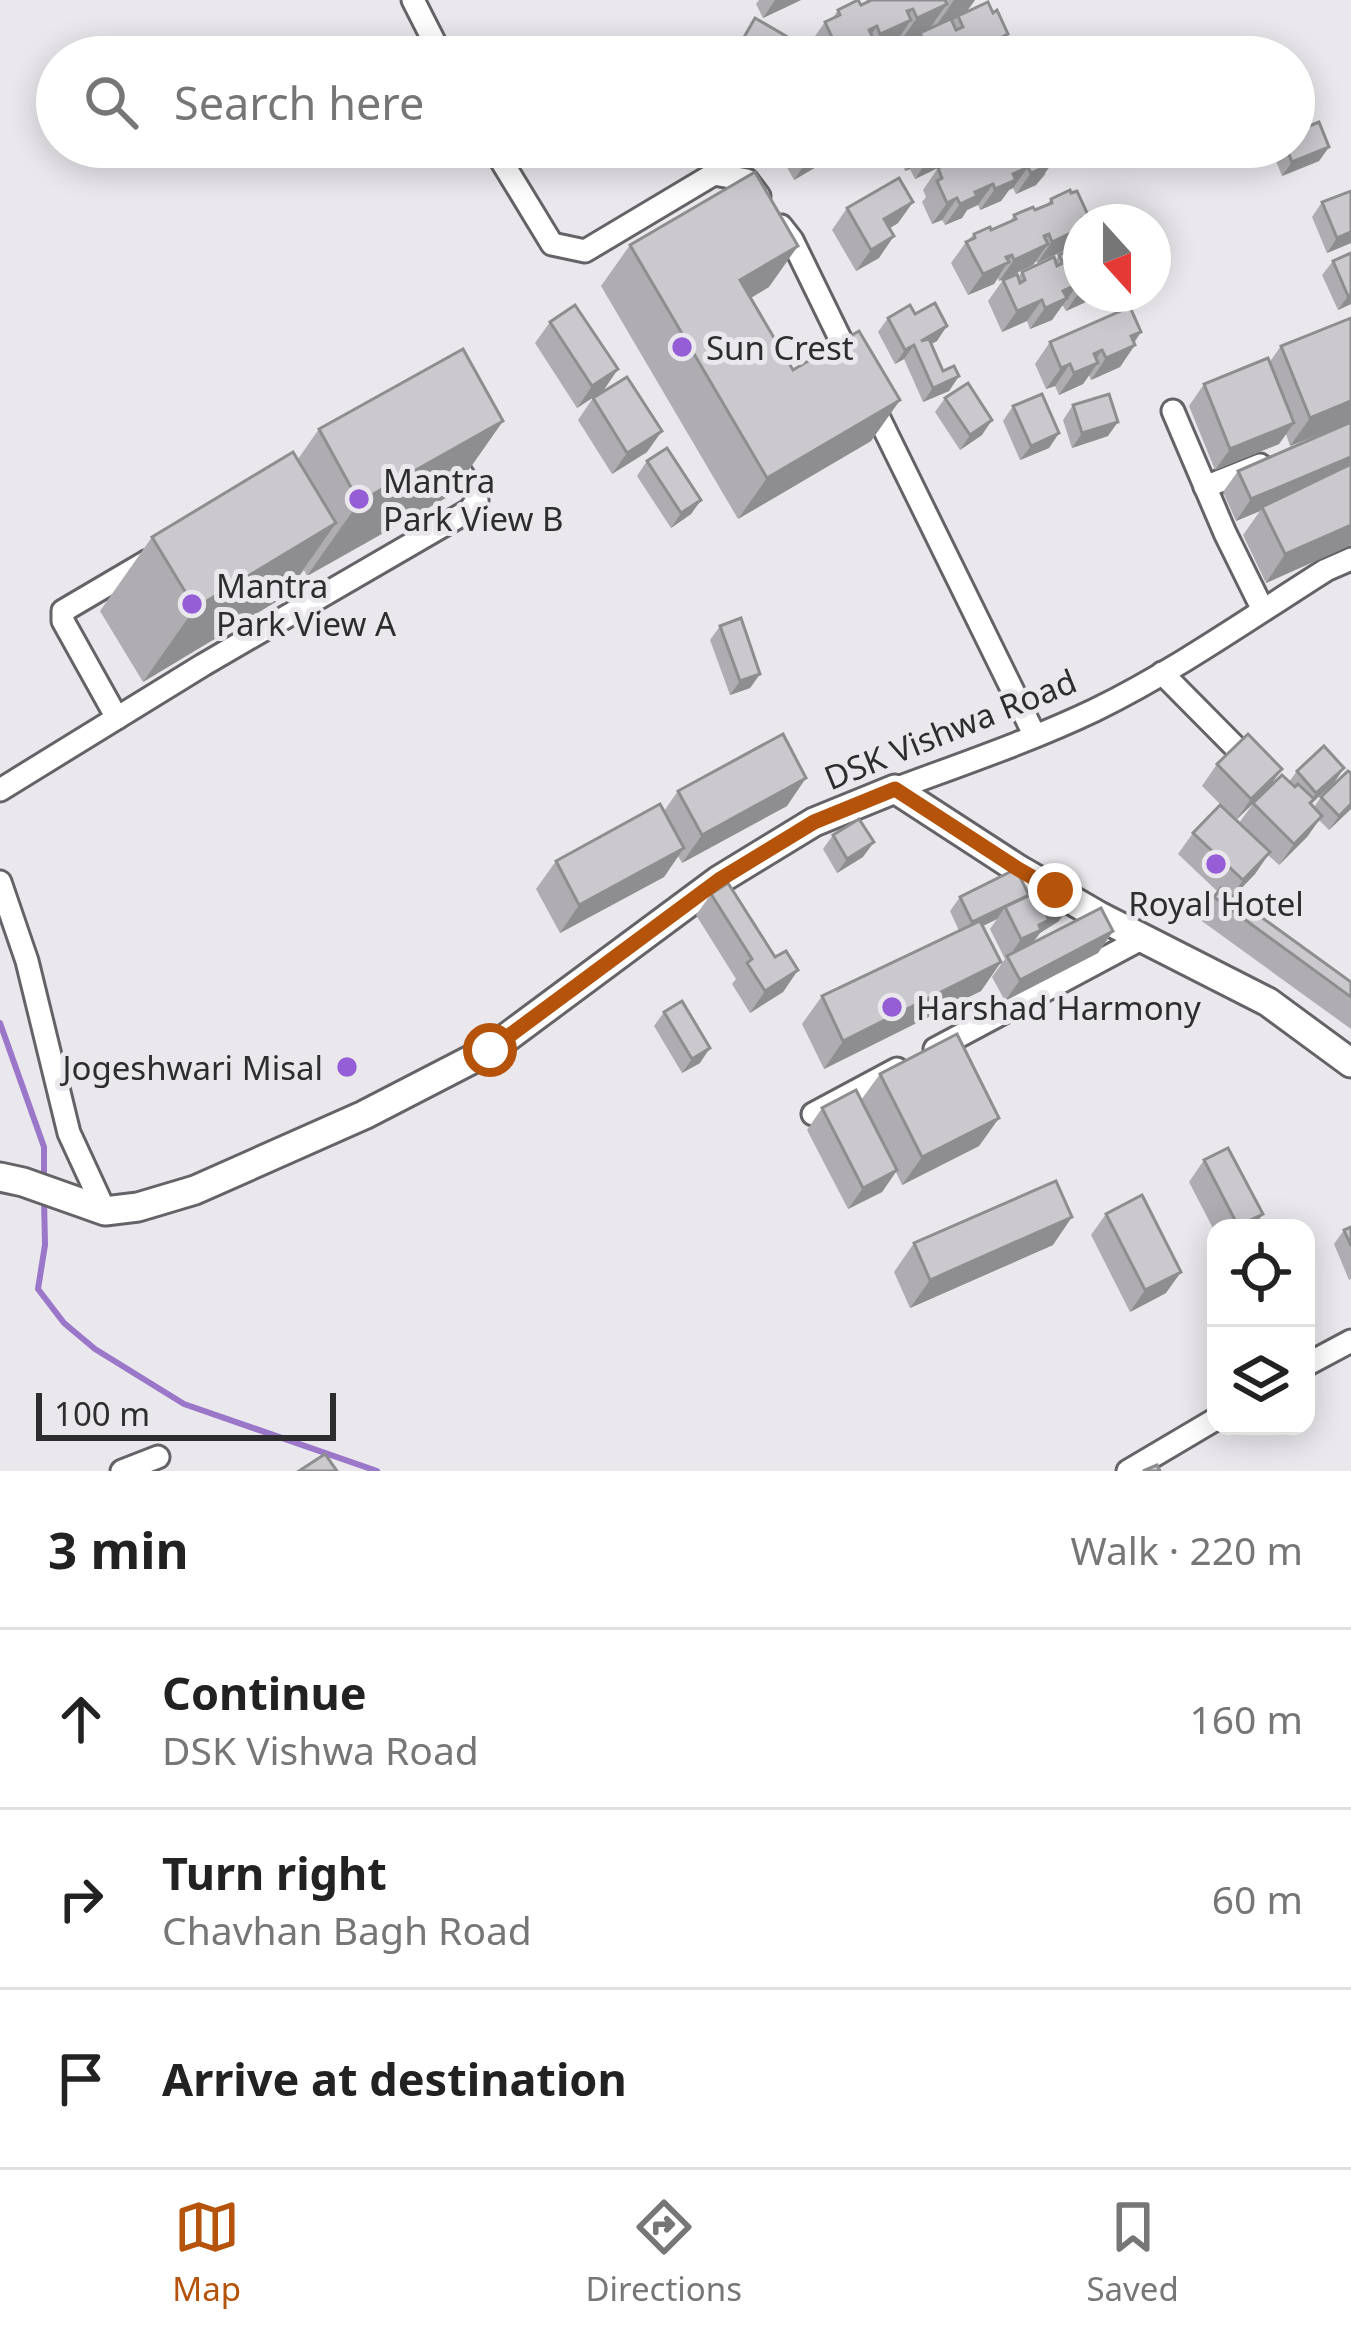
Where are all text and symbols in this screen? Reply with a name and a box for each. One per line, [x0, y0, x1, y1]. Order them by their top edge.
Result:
search box [36, 36, 1315, 168]
icon: search [78, 69, 144, 135]
text: Search here [174, 72, 424, 133]
north arrow [1063, 204, 1171, 312]
place label: Sun Crest [706, 325, 854, 370]
marker: Sun Crest [669, 334, 695, 360]
place label: Mantra Park View B [383, 458, 564, 541]
marker: Mantra Park View B [346, 486, 372, 512]
place label: Mantra Park View A [216, 563, 397, 646]
marker: Mantra Park View A [179, 591, 205, 617]
street label: DSK Vishwa Road [817, 658, 1083, 800]
marker: Royal Hotel [1203, 851, 1229, 877]
route end [1028, 863, 1082, 917]
place label: Royal Hotel [1128, 881, 1304, 926]
place label: Harshad Harmony [916, 985, 1201, 1030]
marker: Harshad Harmony [879, 994, 905, 1020]
route start [463, 1023, 517, 1077]
place label: Jogeshwari Misal [59, 1045, 323, 1090]
marker: Jogeshwari Misal [334, 1054, 360, 1080]
map controls [1207, 1219, 1315, 1435]
button: locate [1207, 1219, 1315, 1327]
button: layers [1207, 1327, 1315, 1435]
scale bar [36, 1387, 336, 1440]
text: 100 m [54, 1391, 150, 1436]
text: 3 min [48, 1514, 189, 1584]
text: Walk · 220 m [1070, 1523, 1303, 1576]
text: Continue [162, 1662, 367, 1723]
icon: ahead [48, 1686, 114, 1752]
text: 160 m [1189, 1692, 1303, 1745]
text: DSK Vishwa Road [162, 1723, 479, 1776]
text: Turn right [162, 1842, 387, 1903]
icon: right [48, 1866, 114, 1932]
text: 60 m [1212, 1872, 1303, 1925]
text: Chavhan Bagh Road [162, 1903, 532, 1956]
icon: arrive [48, 2046, 114, 2112]
text: Arrive at destination [162, 2048, 627, 2109]
tab: Map [172, 2194, 241, 2311]
tab: Directions [585, 2194, 742, 2311]
tab: Saved [1086, 2194, 1179, 2311]

